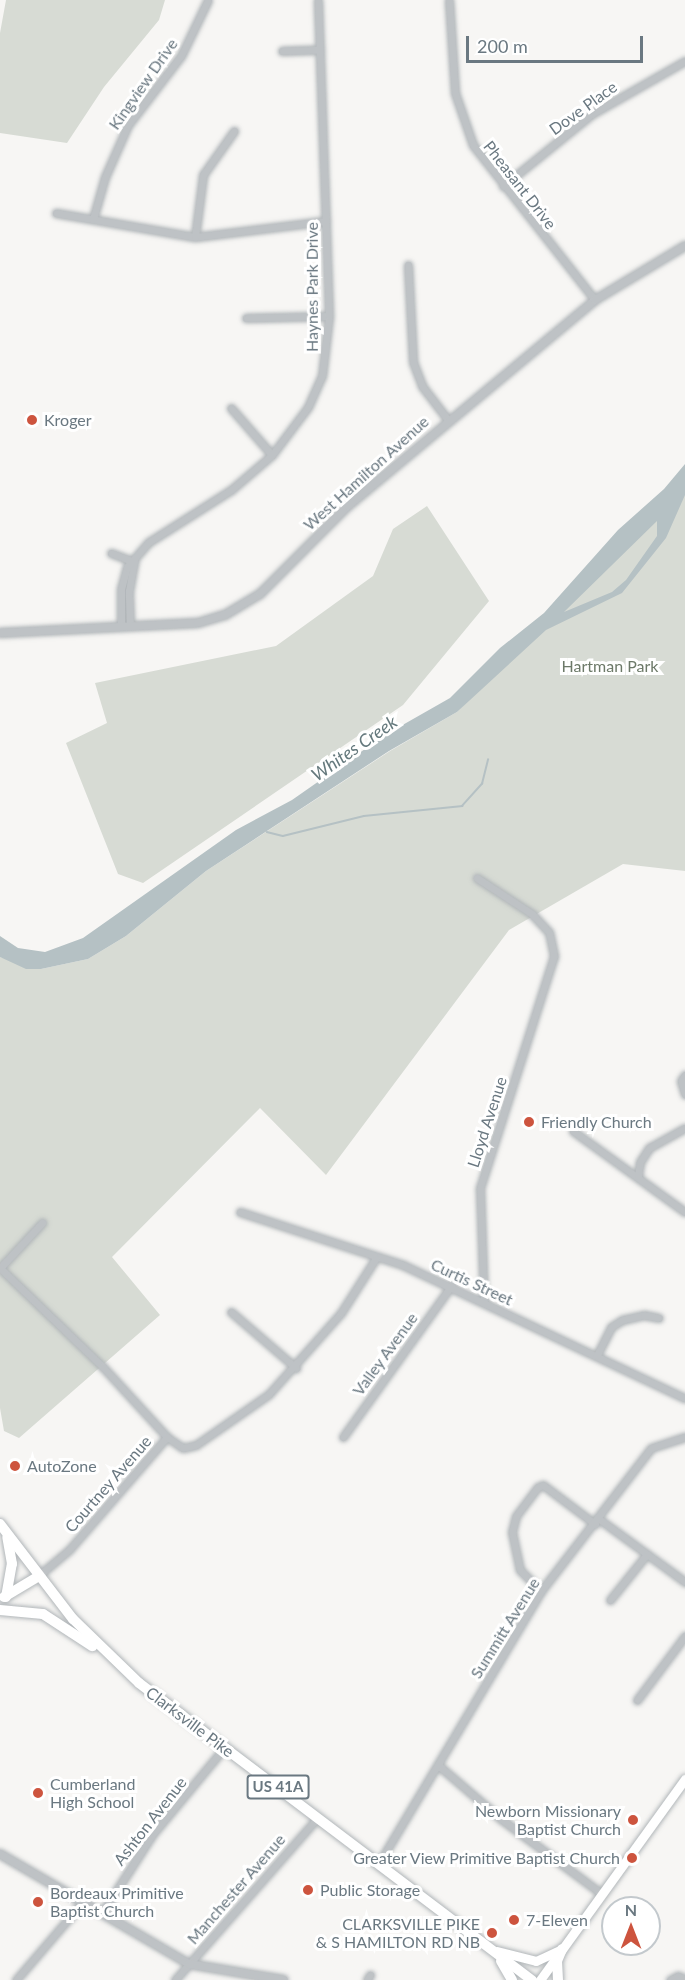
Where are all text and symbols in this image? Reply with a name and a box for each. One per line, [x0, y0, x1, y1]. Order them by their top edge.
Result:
scale bar [469, 24, 646, 62]
street label: Kingview Drive [104, 35, 182, 133]
text: 200 m [477, 35, 528, 57]
street label: Dove Place [546, 77, 620, 139]
street label: Pheasant Drive [480, 137, 560, 233]
street label: Haynes Park Drive [302, 222, 322, 352]
place label: Kroger [44, 410, 92, 430]
street label: West Hamilton Avenue [299, 412, 433, 534]
marker: Kroger [25, 413, 39, 427]
park label: Hartman Park [562, 656, 658, 676]
water label: Whites Creek [307, 711, 401, 785]
street label: Lloyd Avenue [463, 1074, 511, 1170]
place label: Friendly Church [541, 1112, 652, 1132]
marker: Friendly Church [522, 1115, 536, 1129]
street label: Curtis Street [428, 1255, 516, 1309]
street label: Valley Avenue [348, 1308, 422, 1400]
street label: Courtney Avenue [61, 1431, 155, 1537]
place label: AutoZone [27, 1456, 97, 1476]
marker: AutoZone [8, 1459, 22, 1473]
street label: Summitt Avenue [466, 1574, 544, 1682]
street label: Clarksville Pike [142, 1683, 238, 1761]
street label: Ashton Avenue [109, 1773, 191, 1869]
place label: Cumberland High School [50, 1774, 135, 1812]
road number: US 41A [246, 1775, 310, 1799]
marker: Cumberland High School [31, 1786, 45, 1800]
place label: Newborn Missionary Baptist Church [475, 1801, 621, 1839]
marker: Newborn Missionary Baptist Church [626, 1813, 640, 1827]
street label: Manchester Avenue [183, 1830, 289, 1948]
place label: Greater View Primitive Baptist Church [352, 1848, 620, 1868]
marker: Greater View Primitive Baptist Church [625, 1851, 639, 1865]
place label: Public Storage [320, 1880, 420, 1900]
place label: Bordeaux Primitive Baptist Church [50, 1883, 184, 1921]
marker: Public Storage [301, 1883, 315, 1897]
marker: Bordeaux Primitive Baptist Church [31, 1895, 45, 1909]
north arrow [601, 1896, 661, 1956]
text: N [625, 1900, 637, 1919]
place label: 7-Eleven [526, 1910, 588, 1930]
marker: 7-Eleven [507, 1913, 521, 1927]
place label: CLARKSVILLE PIKE & S HAMILTON RD NB [316, 1914, 480, 1952]
marker: CLARKSVILLE PIKE & S HAMILTON RD NB [485, 1926, 499, 1940]

